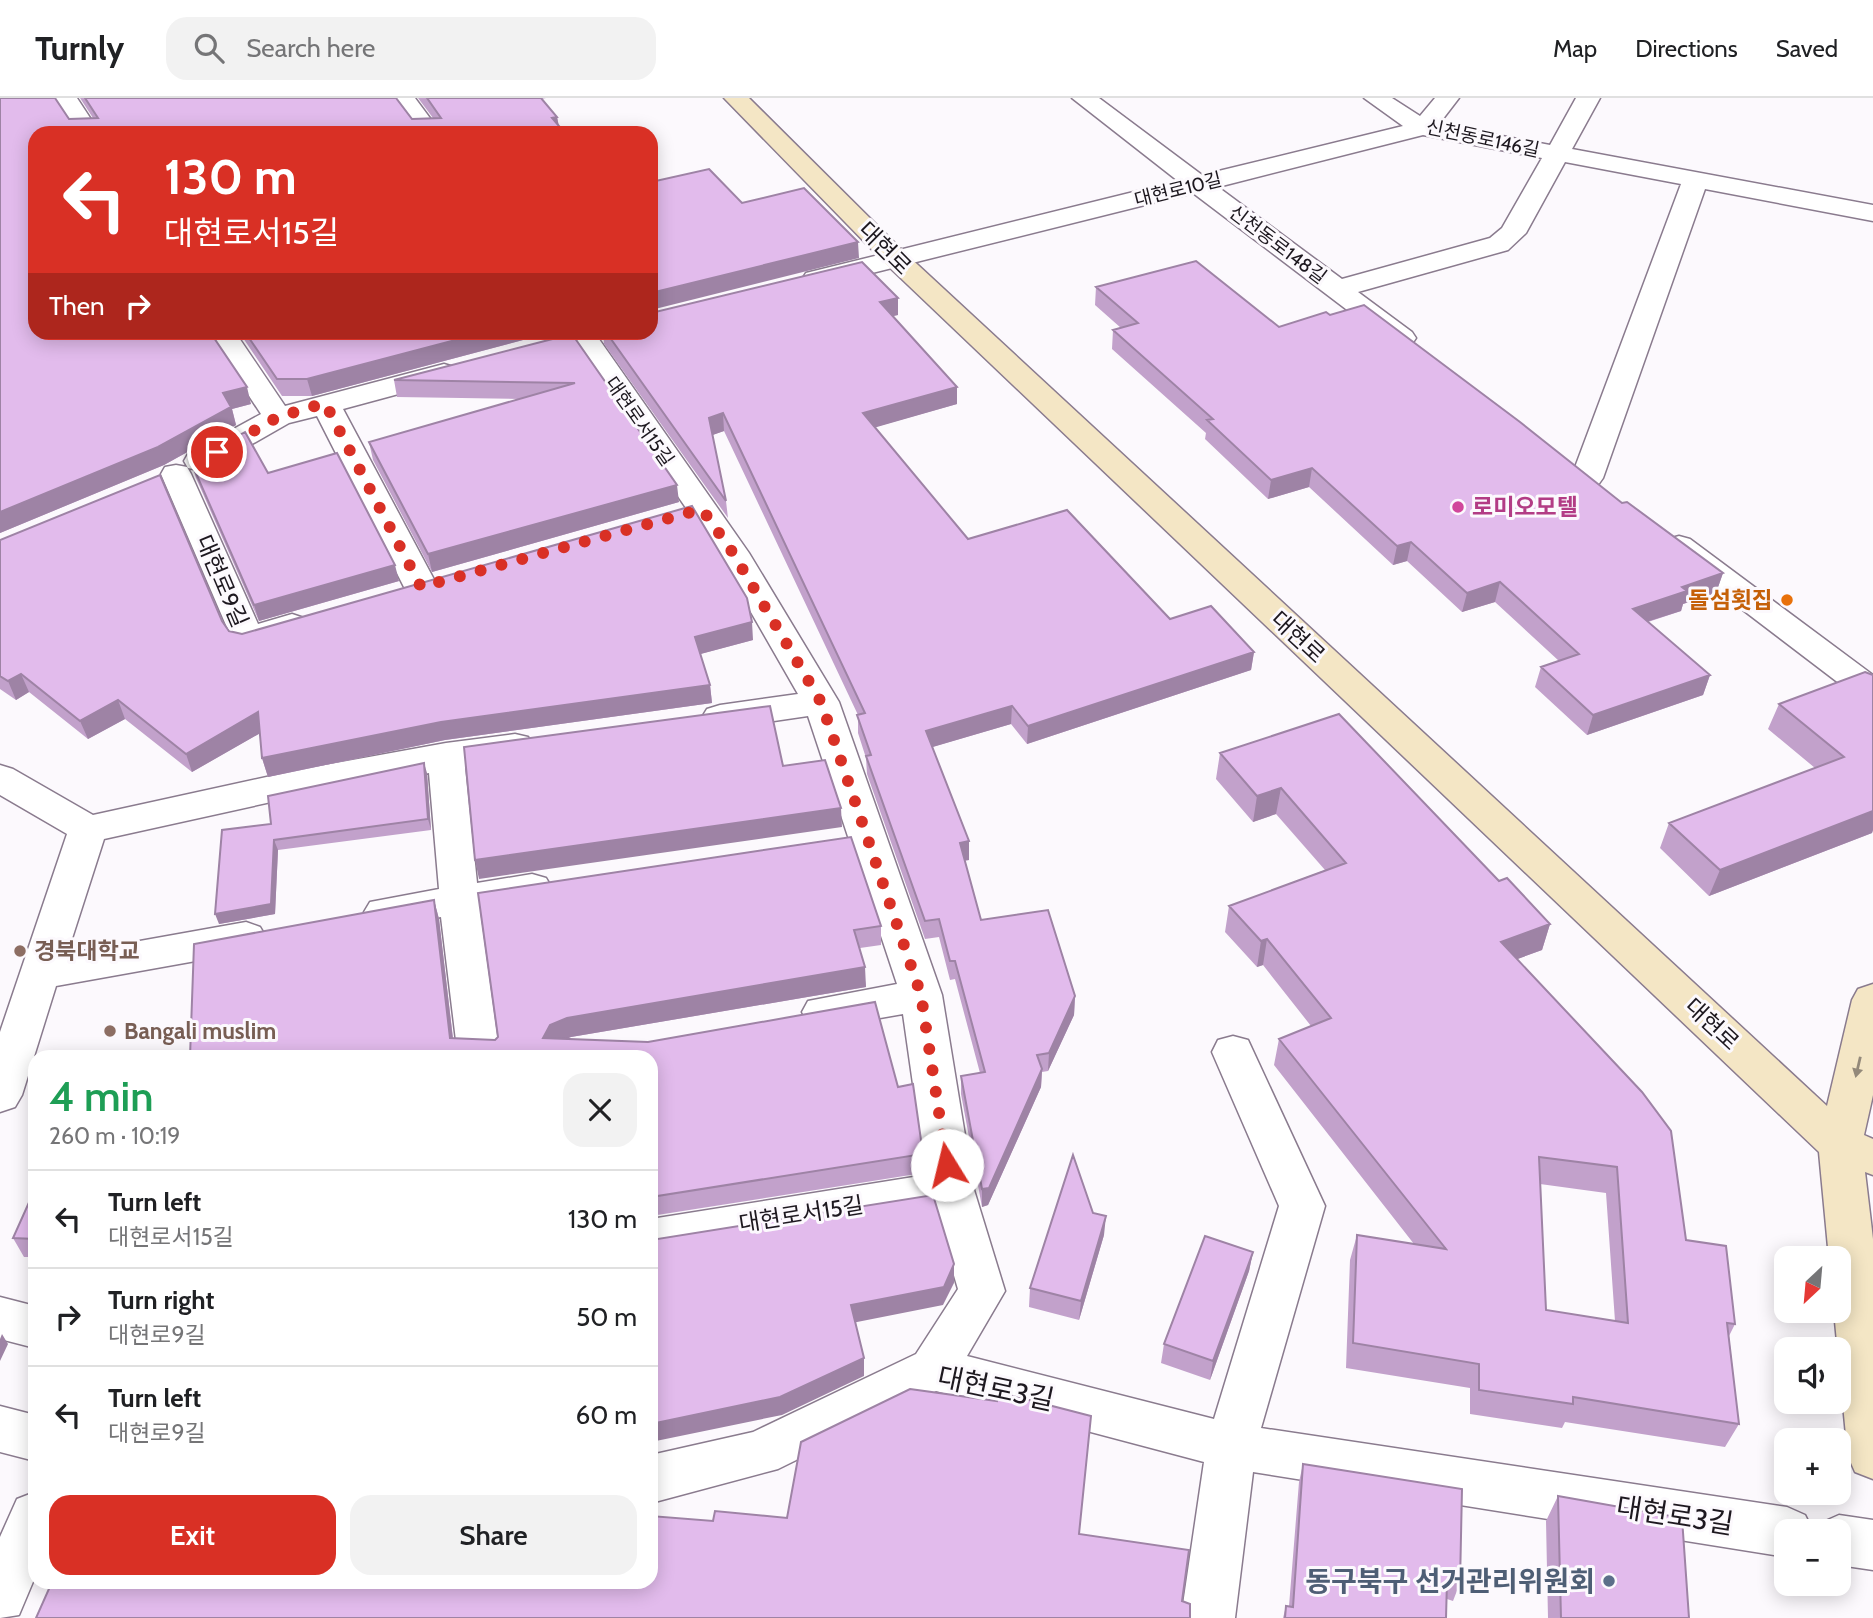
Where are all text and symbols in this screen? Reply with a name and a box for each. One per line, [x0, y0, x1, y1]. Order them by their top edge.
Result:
search box [166, 17, 656, 80]
text: Turnly [35, 28, 124, 68]
icon: search [190, 29, 228, 67]
text: Search here [246, 32, 375, 64]
text: Map [1553, 34, 1597, 63]
text: Directions [1635, 34, 1738, 63]
text: Saved [1776, 34, 1838, 63]
street label: 신천동로146길 [1424, 115, 1542, 162]
text: 130 m [164, 147, 297, 206]
icon: left [49, 154, 140, 245]
street label: 대현로10길 [1132, 168, 1224, 211]
street label: 신천동로148길 [1224, 200, 1331, 289]
text: 대현로서15길 [164, 213, 339, 252]
street label: 대현로 [853, 216, 917, 280]
icon: right [119, 287, 157, 325]
text: Then [49, 290, 105, 322]
street label: 대현로서15길 [600, 372, 679, 470]
pin [187, 422, 247, 482]
icon: arrive [198, 433, 236, 471]
place label: 로미오모텔 [1472, 493, 1578, 521]
marker: 로미오모텔 [1450, 499, 1466, 515]
street label: 대현로9길 [190, 531, 254, 631]
place label: 돌섬횟집 [1688, 586, 1773, 614]
marker: 돌섬횟집 [1779, 592, 1795, 608]
street label: 대현로 [1265, 605, 1331, 669]
place label: 경북대학교 [34, 937, 140, 965]
marker: 경북대학교 [12, 943, 28, 959]
street label: 대현로 [1679, 992, 1745, 1056]
place label: Bangali muslim [124, 1017, 276, 1045]
marker: Bangali muslim [102, 1023, 118, 1039]
one-way arrow [1852, 1056, 1863, 1078]
text: 4 min [49, 1070, 153, 1122]
button: close [563, 1073, 637, 1147]
text: 260 m · 10:19 [49, 1122, 180, 1150]
position arrow [910, 1128, 984, 1202]
text: Turn left [108, 1186, 201, 1218]
street label: 대현로서15길 [737, 1190, 865, 1238]
icon: left [49, 1200, 87, 1238]
text: 130 m [568, 1203, 637, 1235]
text: 대현로서15길 [108, 1223, 234, 1251]
north arrow [1774, 1246, 1852, 1323]
map controls [1774, 1246, 1851, 1596]
text: Turn right [108, 1284, 214, 1316]
icon: right [49, 1298, 87, 1336]
text: 50 m [576, 1301, 637, 1333]
text: 대현로9길 [108, 1321, 206, 1349]
button: sound [1774, 1337, 1851, 1414]
street label: 대현로3길 [935, 1359, 1057, 1417]
text: Turn left [108, 1382, 201, 1414]
icon: left [49, 1396, 87, 1434]
text: 60 m [575, 1399, 637, 1431]
text: 대현로9길 [108, 1419, 206, 1447]
button: + [1774, 1428, 1851, 1505]
street label: 대현로3길 [1614, 1489, 1736, 1541]
button: Exit [49, 1495, 336, 1575]
button: Share [350, 1495, 637, 1575]
button: − [1774, 1519, 1851, 1596]
place label: 동구북구 선거관리위원회 [1305, 1564, 1595, 1598]
marker: 동구북구 선거관리위원회 [1601, 1573, 1617, 1589]

